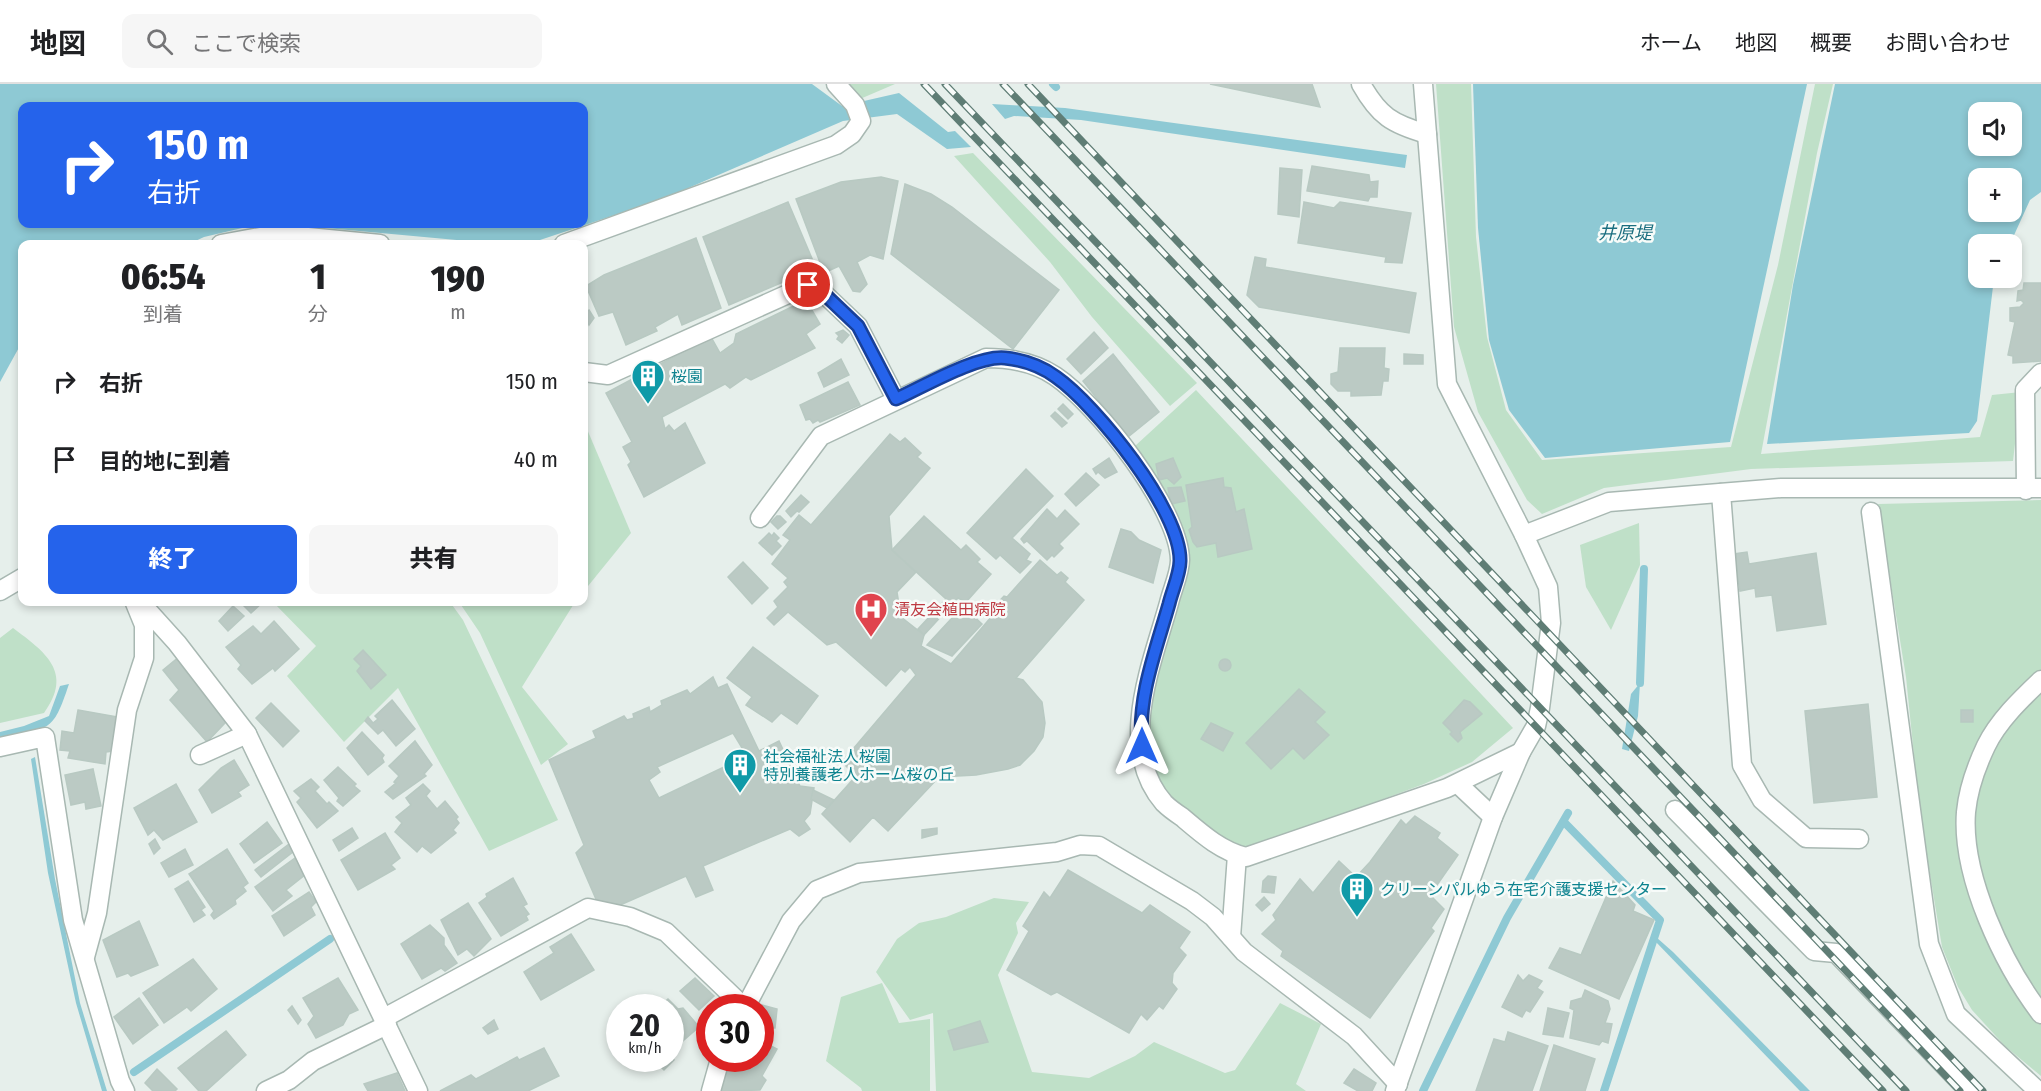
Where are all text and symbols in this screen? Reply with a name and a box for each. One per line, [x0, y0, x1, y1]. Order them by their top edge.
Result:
search box [122, 14, 542, 68]
icon: search [143, 25, 176, 58]
text: 地図 [30, 27, 86, 60]
text: ここで検索 [191, 30, 301, 57]
text: ホーム [1640, 30, 1702, 56]
text: 地図 [1735, 30, 1777, 56]
text: 概要 [1810, 30, 1852, 56]
text: お問い合わせ [1885, 30, 2011, 56]
map controls [1968, 102, 2022, 288]
button: sound [1968, 102, 2022, 156]
text: 150 m [147, 120, 249, 170]
icon: right [48, 126, 126, 204]
button: + [1968, 168, 2022, 222]
text: 右折 [147, 177, 201, 209]
water label: 井原堤 [1598, 222, 1654, 244]
button: − [1968, 234, 2022, 288]
text: 06:54 [121, 255, 205, 299]
text: 1 [310, 255, 326, 299]
text: 190 [431, 257, 485, 301]
pin [782, 259, 833, 310]
icon: arrive [791, 268, 824, 301]
text: m [450, 300, 466, 324]
text: 到着 [143, 302, 183, 326]
text: 分 [308, 302, 328, 326]
building icon: 桜園 [630, 358, 666, 405]
icon: right [48, 365, 81, 398]
place label: 桜園 [671, 367, 703, 386]
text: 150 m [506, 368, 558, 395]
text: 右折 [99, 370, 143, 397]
icon: arrive [48, 443, 81, 476]
text: 40 m [514, 446, 558, 473]
text: 目的地に到着 [99, 448, 231, 475]
button: 終了 [48, 525, 297, 594]
button: 共有 [309, 525, 558, 594]
hospital icon: 清友会植田病院 [853, 591, 889, 638]
place label: 清友会植田病院 [894, 600, 1006, 619]
position arrow [1110, 714, 1174, 778]
building icon: 社会福祉法人桜園 特別養護老人ホーム桜の丘 [722, 747, 758, 794]
place label: 社会福祉法人桜園 特別養護老人ホーム桜の丘 [763, 747, 955, 784]
building icon: クリーンパルゆう在宅介護支援センター [1339, 871, 1375, 918]
place label: クリーンパルゆう在宅介護支援センター [1380, 880, 1667, 899]
speed limit sign: 30 [696, 994, 774, 1072]
text: 20 [630, 1008, 660, 1044]
text: km/h [628, 1039, 662, 1057]

